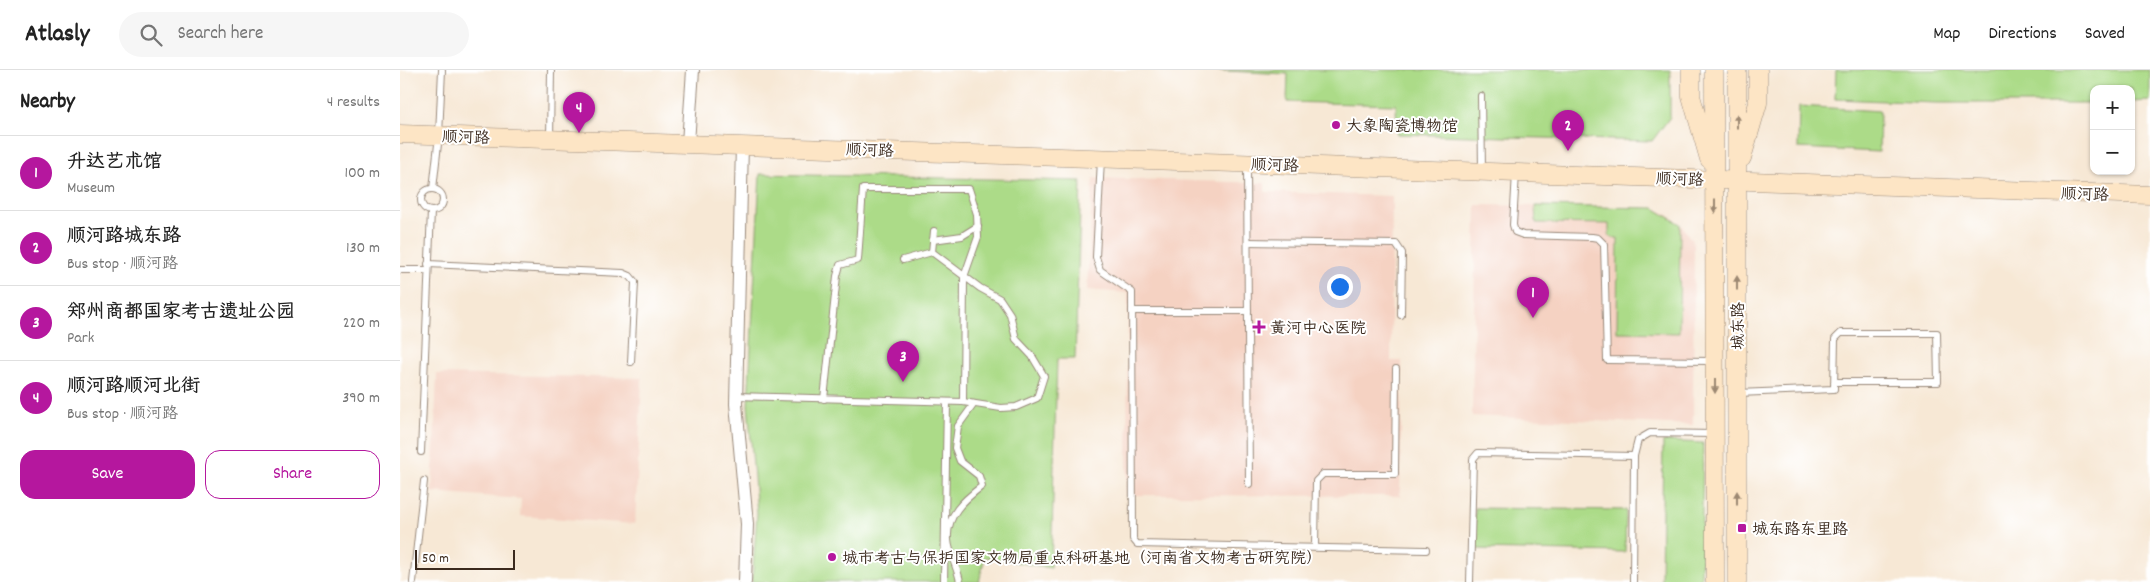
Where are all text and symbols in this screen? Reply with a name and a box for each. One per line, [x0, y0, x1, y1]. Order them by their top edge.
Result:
search box [119, 12, 469, 57]
text: Atlasly [25, 18, 89, 52]
icon: search [137, 21, 165, 49]
text: Search here [177, 21, 263, 48]
text: Map [1933, 22, 1960, 47]
text: Directions [1988, 22, 2057, 47]
text: Saved [2085, 22, 2125, 47]
map controls [2090, 85, 2135, 175]
button: + [2090, 85, 2135, 130]
text: Nearby [20, 88, 75, 118]
text: 4 results [327, 91, 380, 114]
pin: 4 [563, 92, 595, 133]
pin: 2 [1552, 110, 1584, 151]
one-way arrow [1733, 113, 1741, 129]
place label: 大象陶瓷博物馆 [1346, 116, 1458, 139]
marker: 大象陶瓷博物馆 [1330, 119, 1342, 131]
street label: 顺河路 [442, 126, 490, 151]
button: − [2090, 130, 2135, 175]
street label: 顺河路 [846, 139, 894, 164]
text: 升达艺术馆 [67, 150, 162, 177]
street label: 顺河路 [1251, 154, 1299, 179]
text: 1 [34, 162, 38, 185]
text: 100 m [344, 162, 380, 185]
street label: 顺河路 [1656, 168, 1704, 193]
text: Museum [67, 177, 115, 200]
street label: 顺河路 [2061, 183, 2109, 208]
one-way arrow [1711, 198, 1719, 214]
text: 顺河路城东路 [67, 224, 181, 251]
text: 2 [33, 237, 40, 260]
text: 130 m [346, 237, 380, 260]
text: Bus stop · 顺河路 [67, 253, 178, 276]
your location [1327, 274, 1353, 300]
one-way arrow [1733, 275, 1741, 291]
pin: 1 [1517, 277, 1549, 318]
text: 郑州商都国家考古遗址公园 [67, 300, 295, 327]
street label: 城东路 [1728, 302, 1751, 350]
text: 3 [32, 312, 40, 335]
text: 220 m [343, 312, 380, 335]
place label: 黄河中心医院 [1270, 318, 1366, 341]
marker: 黄河中心医院 [1252, 320, 1266, 334]
text: Park [67, 327, 94, 350]
pin: 3 [887, 341, 919, 382]
text: 顺河路顺河北街 [67, 374, 200, 401]
one-way arrow [1711, 378, 1719, 394]
text: 4 [33, 387, 39, 410]
text: 390 m [342, 387, 380, 410]
text: Bus stop · 顺河路 [67, 403, 178, 426]
button: Save [20, 450, 195, 499]
button: Share [205, 450, 380, 499]
one-way arrow [1733, 490, 1741, 506]
place label: 城东路东里路 [1752, 519, 1848, 542]
marker: 城东路东里路 [1736, 522, 1748, 534]
scale bar [415, 547, 515, 570]
place label: 城市考古与保护国家文物局重点科研基地（河南省文物考古研究院） [842, 548, 1322, 571]
text: 50 m [422, 549, 449, 569]
marker: 城市考古与保护国家文物局重点科研基地（河南省文物考古研究院） [826, 551, 838, 563]

